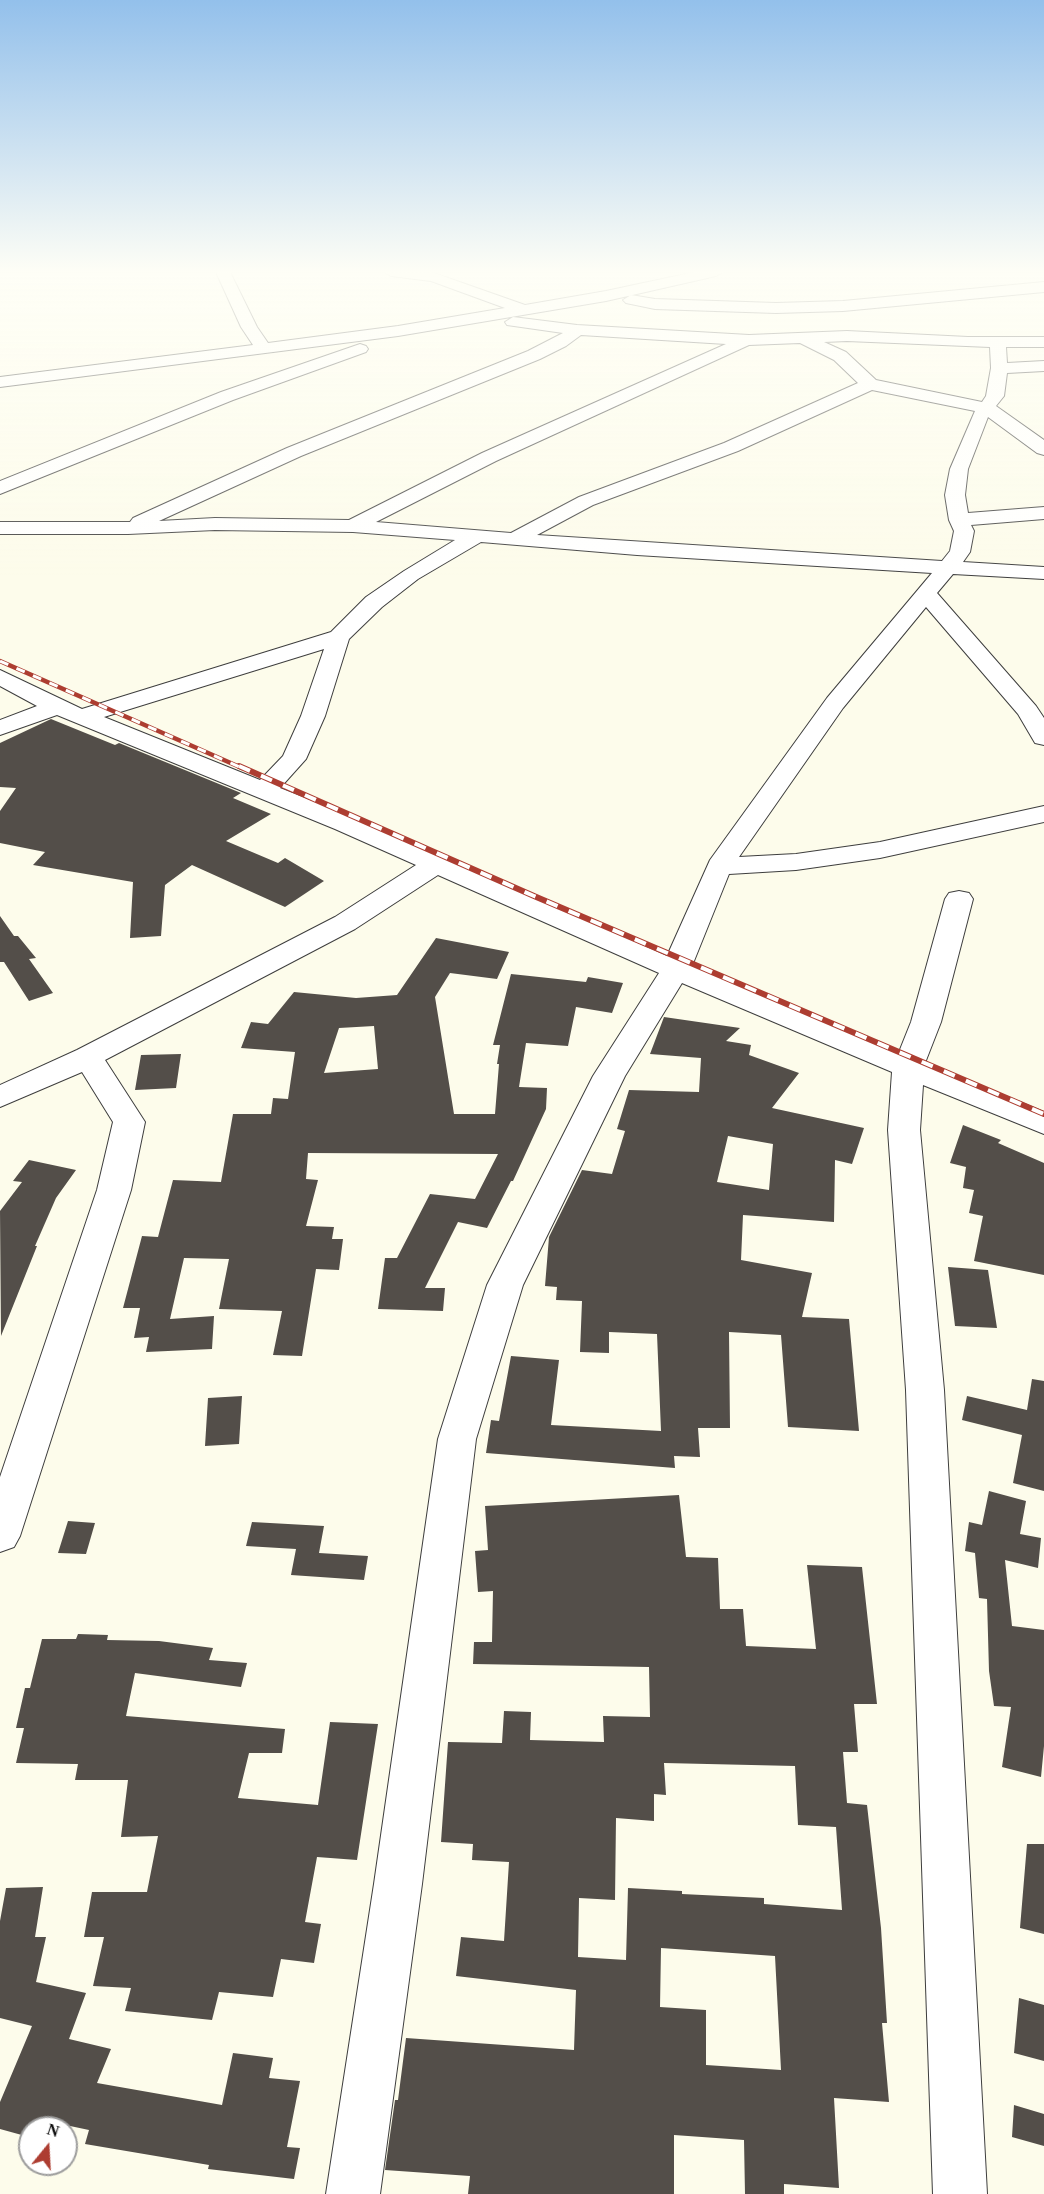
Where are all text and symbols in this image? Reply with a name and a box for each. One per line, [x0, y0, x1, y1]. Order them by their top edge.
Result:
north arrow [18, 2116, 78, 2176]
text: N [45, 2120, 61, 2140]

